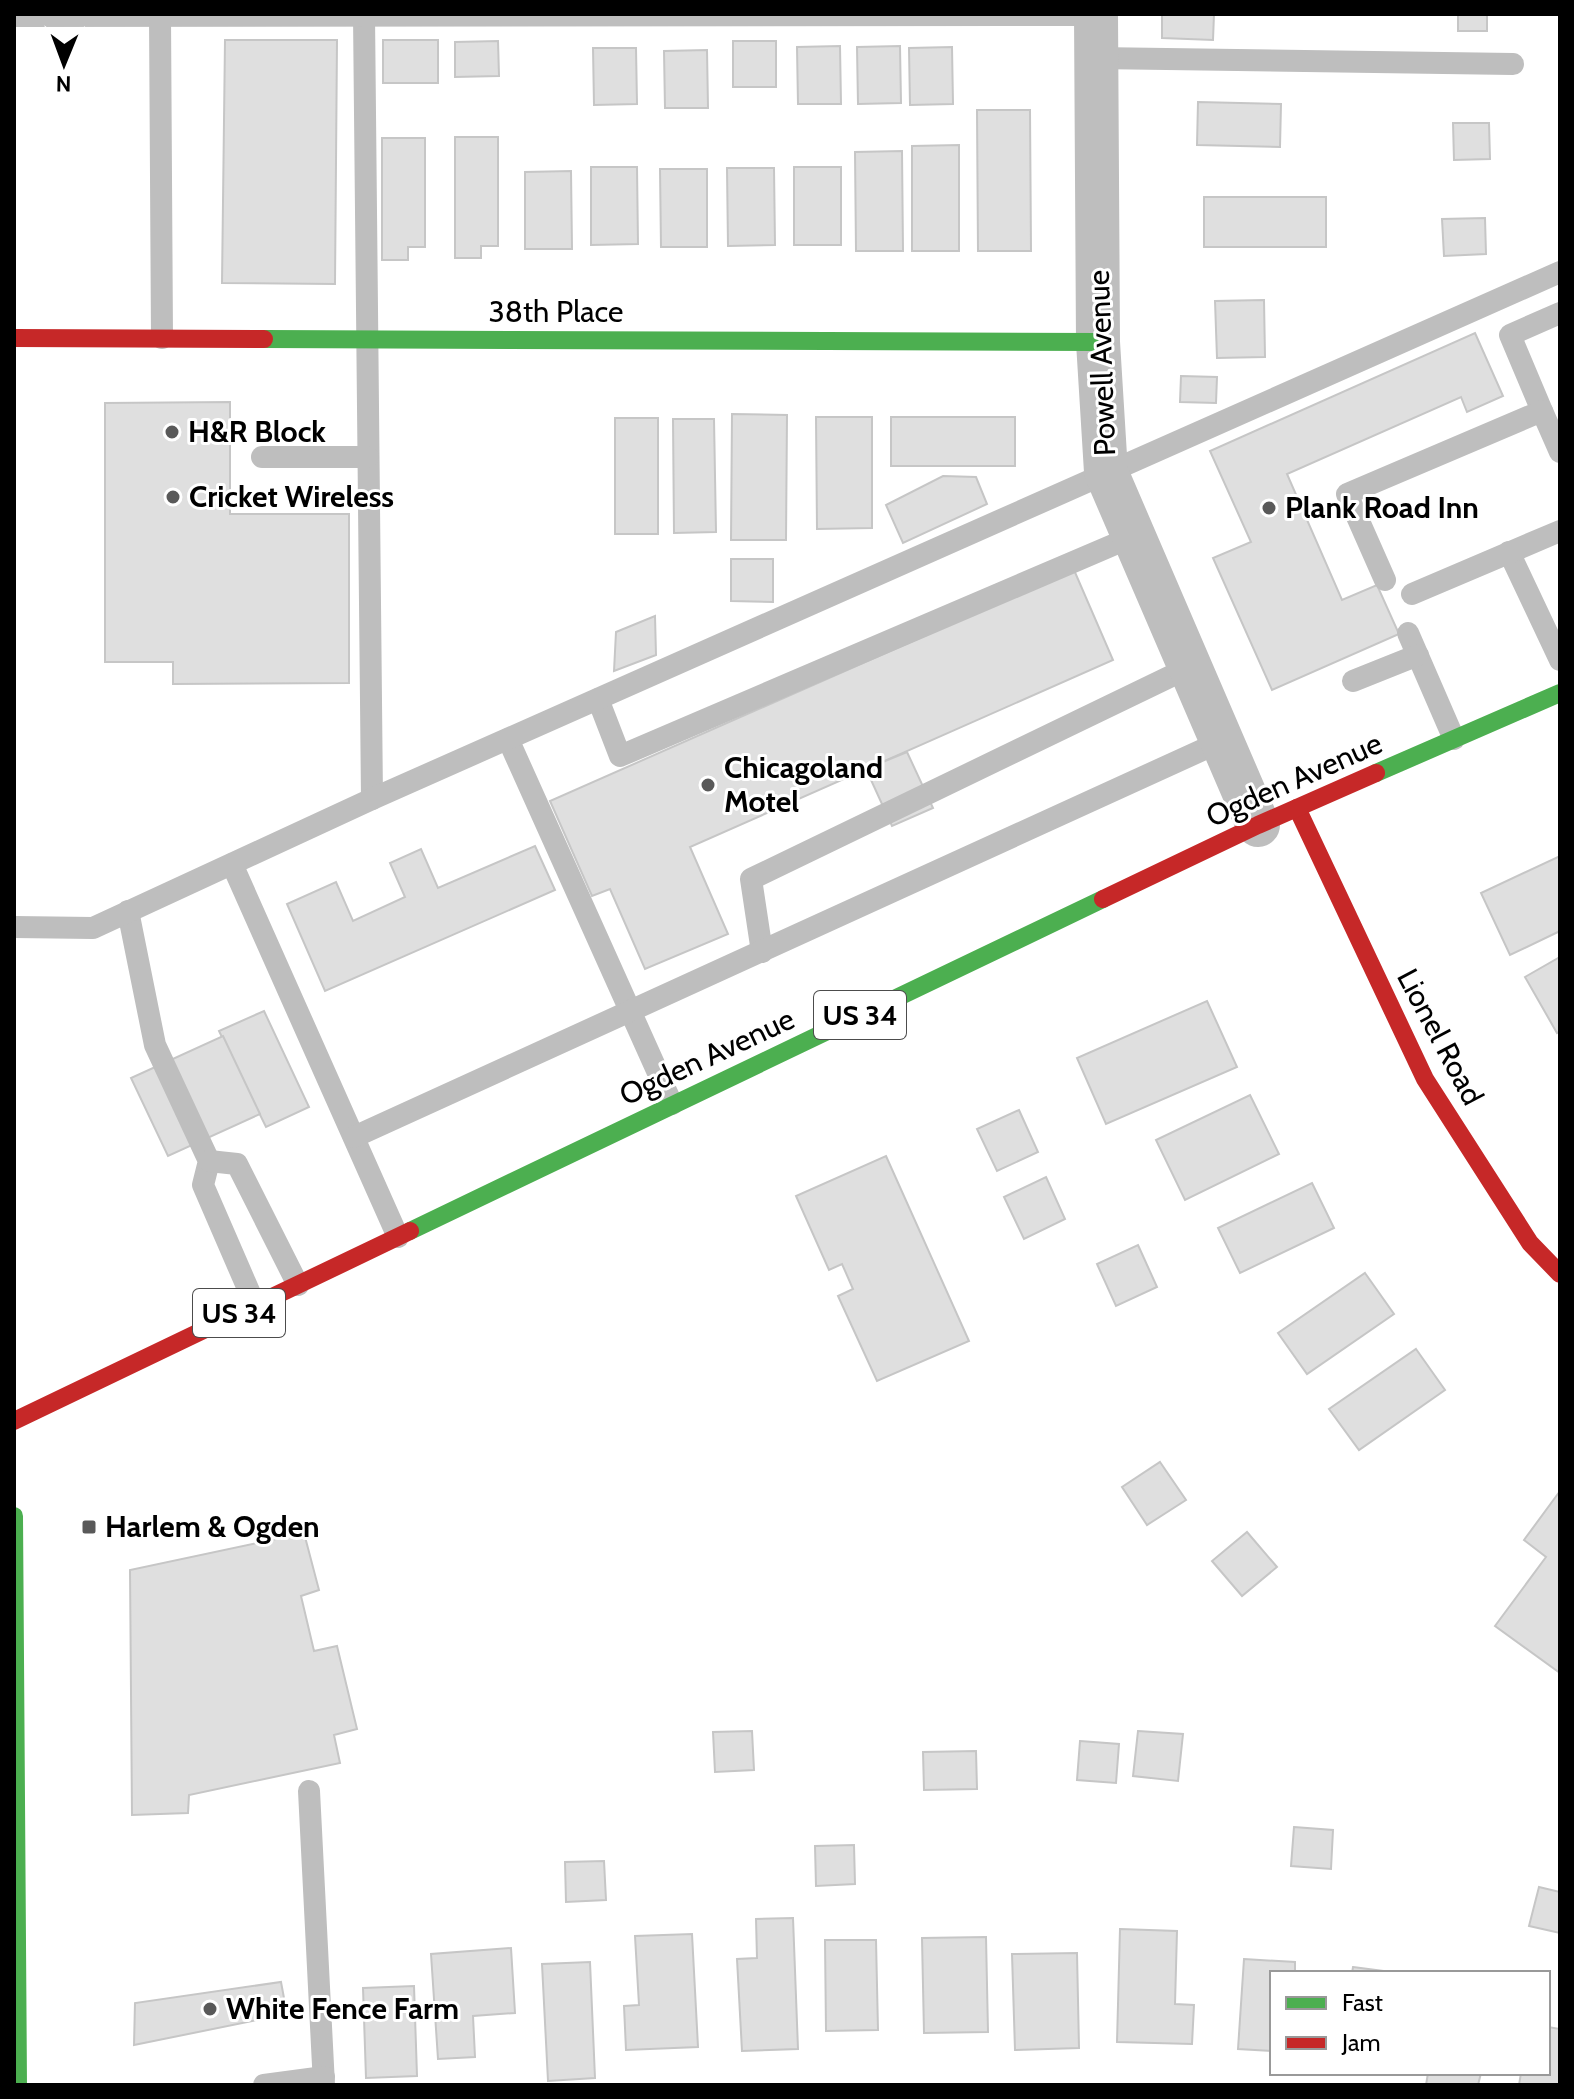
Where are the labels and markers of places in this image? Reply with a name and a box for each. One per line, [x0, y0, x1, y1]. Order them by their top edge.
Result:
place label: H&R Block [188, 413, 326, 450]
marker: H&R Block [163, 423, 181, 441]
place label: Cricket Wireless [189, 478, 394, 515]
marker: Cricket Wireless [164, 488, 182, 506]
place label: Plank Road Inn [1285, 489, 1479, 526]
marker: Plank Road Inn [1260, 499, 1278, 517]
place label: Chicagoland Motel [724, 749, 883, 820]
marker: Chicagoland Motel [699, 776, 717, 794]
place label: Harlem & Ogden [105, 1508, 320, 1545]
marker: Harlem & Ogden [80, 1518, 98, 1536]
place label: White Fence Farm [226, 1990, 459, 2027]
marker: White Fence Farm [201, 2000, 219, 2018]

